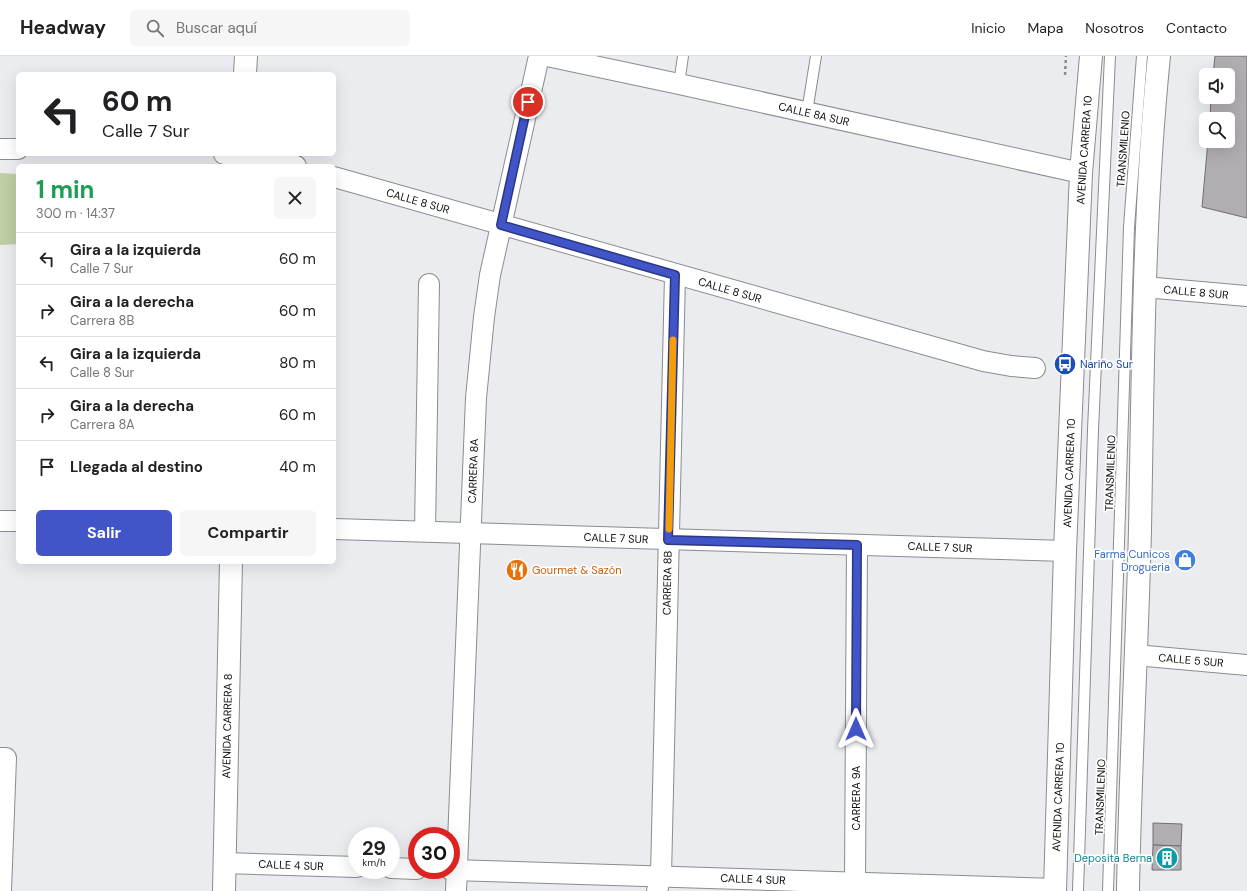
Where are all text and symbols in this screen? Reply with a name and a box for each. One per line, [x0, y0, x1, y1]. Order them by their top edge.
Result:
search box [130, 10, 410, 46]
text: Headway [20, 15, 106, 40]
icon: search [144, 17, 166, 39]
text: Buscar aquí [176, 18, 257, 38]
text: Inicio [971, 19, 1006, 37]
text: Mapa [1028, 19, 1063, 37]
text: Nosotros [1085, 19, 1144, 37]
text: Contacto [1166, 19, 1227, 37]
map controls [1199, 68, 1235, 148]
button: sound [1199, 68, 1235, 104]
text: 60 m [102, 83, 172, 120]
pin [511, 85, 545, 119]
icon: left [36, 88, 88, 140]
icon: arrive [517, 91, 539, 113]
street label: AVENIDA CARRERA 10 [1073, 95, 1095, 205]
street label: CALLE 8A SUR [777, 99, 851, 129]
street label: TRANSMILENIO [1113, 110, 1133, 188]
button: search [1199, 112, 1235, 148]
text: Calle 7 Sur [102, 119, 190, 143]
text: 1 min [36, 174, 94, 205]
button: close [274, 177, 316, 219]
street label: CALLE 8 SUR [385, 185, 451, 217]
text: 300 m · 14:37 [36, 205, 115, 222]
text: Gira a la izquierda [70, 240, 201, 260]
icon: left [36, 248, 58, 270]
text: 60 m [279, 249, 316, 269]
text: Calle 7 Sur [70, 260, 133, 277]
street label: CALLE 8 SUR [697, 274, 763, 306]
street label: CALLE 8 SUR [1163, 282, 1229, 302]
text: Gira a la derecha [70, 292, 194, 312]
icon: right [36, 300, 58, 322]
text: 60 m [279, 301, 316, 321]
text: Carrera 8B [70, 312, 134, 329]
text: Gira a la izquierda [70, 344, 201, 364]
bus stop icon: Nariño Sur [1052, 351, 1078, 377]
icon: left [36, 352, 58, 374]
text: 80 m [279, 353, 316, 373]
place label: Nariño Sur [1080, 357, 1133, 371]
text: Calle 8 Sur [70, 364, 134, 381]
text: Gira a la derecha [70, 396, 194, 416]
icon: right [36, 404, 58, 426]
text: 60 m [279, 405, 316, 425]
text: Carrera 8A [70, 416, 135, 433]
street label: AVENIDA CARRERA 10 [1060, 418, 1078, 528]
street label: TRANSMILENIO [1102, 435, 1118, 511]
street label: CARRERA 8A [465, 438, 481, 504]
icon: arrive [36, 456, 58, 478]
text: Llegada al destino [70, 457, 203, 477]
text: 40 m [279, 457, 316, 477]
button: Salir [36, 510, 172, 556]
button: Compartir [180, 510, 316, 556]
street label: CALLE 7 SUR [583, 530, 649, 546]
street label: CALLE 7 SUR [907, 539, 973, 555]
place label: Farma Cunicos Drogueria [1094, 547, 1170, 574]
shop icon: Farma Cunicos Drogueria [1172, 547, 1198, 573]
street label: CARRERA 8B [659, 550, 675, 615]
restaurant icon: Gourmet & Sazón [504, 557, 530, 583]
place label: Gourmet & Sazón [532, 563, 622, 577]
street label: CALLE 5 SUR [1158, 650, 1224, 670]
street label: AVENIDA CARRERA 8 [219, 673, 235, 779]
position arrow [835, 708, 877, 750]
street label: AVENIDA CARRERA 10 [1049, 742, 1067, 852]
street label: TRANSMILENIO [1092, 759, 1108, 835]
street label: CARRERA 9A [849, 766, 863, 830]
speed limit sign: 30 [408, 827, 460, 879]
text: 29 [362, 835, 386, 861]
building icon: Deposita Berna [1154, 845, 1180, 871]
place label: Deposita Berna [1074, 851, 1152, 865]
text: km/h [362, 856, 386, 869]
street label: CALLE 4 SUR [258, 857, 324, 873]
street label: CALLE 4 SUR [720, 871, 786, 887]

